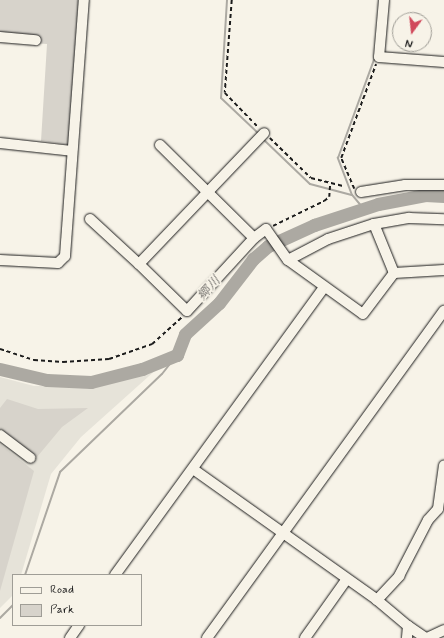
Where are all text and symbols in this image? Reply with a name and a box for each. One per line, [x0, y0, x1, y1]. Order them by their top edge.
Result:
north arrow [392, 12, 432, 52]
text: N [404, 35, 415, 50]
water label: 郷川 [193, 272, 225, 304]
legend [12, 574, 142, 626]
text: Road [50, 582, 74, 598]
text: Park [50, 602, 74, 618]

